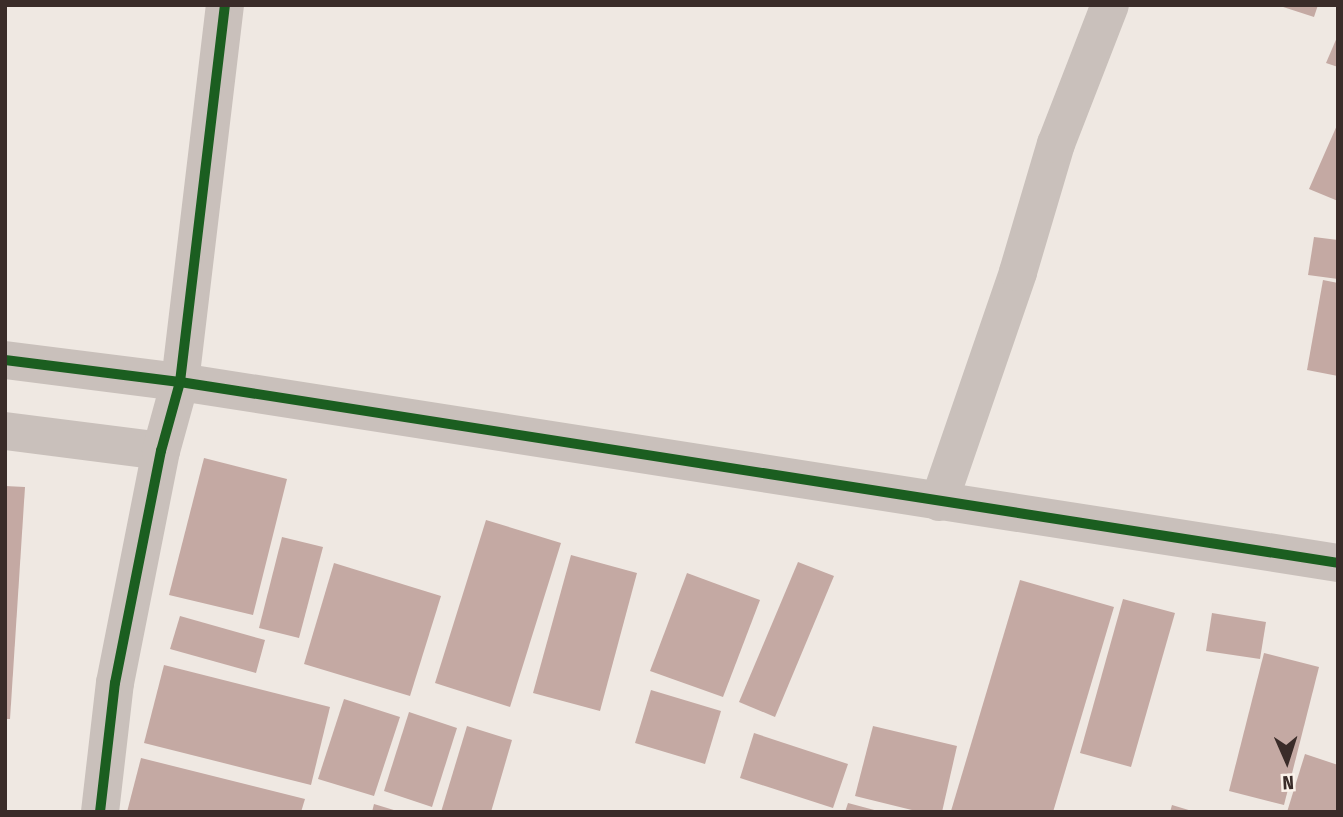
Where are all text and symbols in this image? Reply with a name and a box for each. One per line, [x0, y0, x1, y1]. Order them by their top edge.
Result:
north arrow [1252, 726, 1322, 796]
text: N [1282, 771, 1294, 794]

